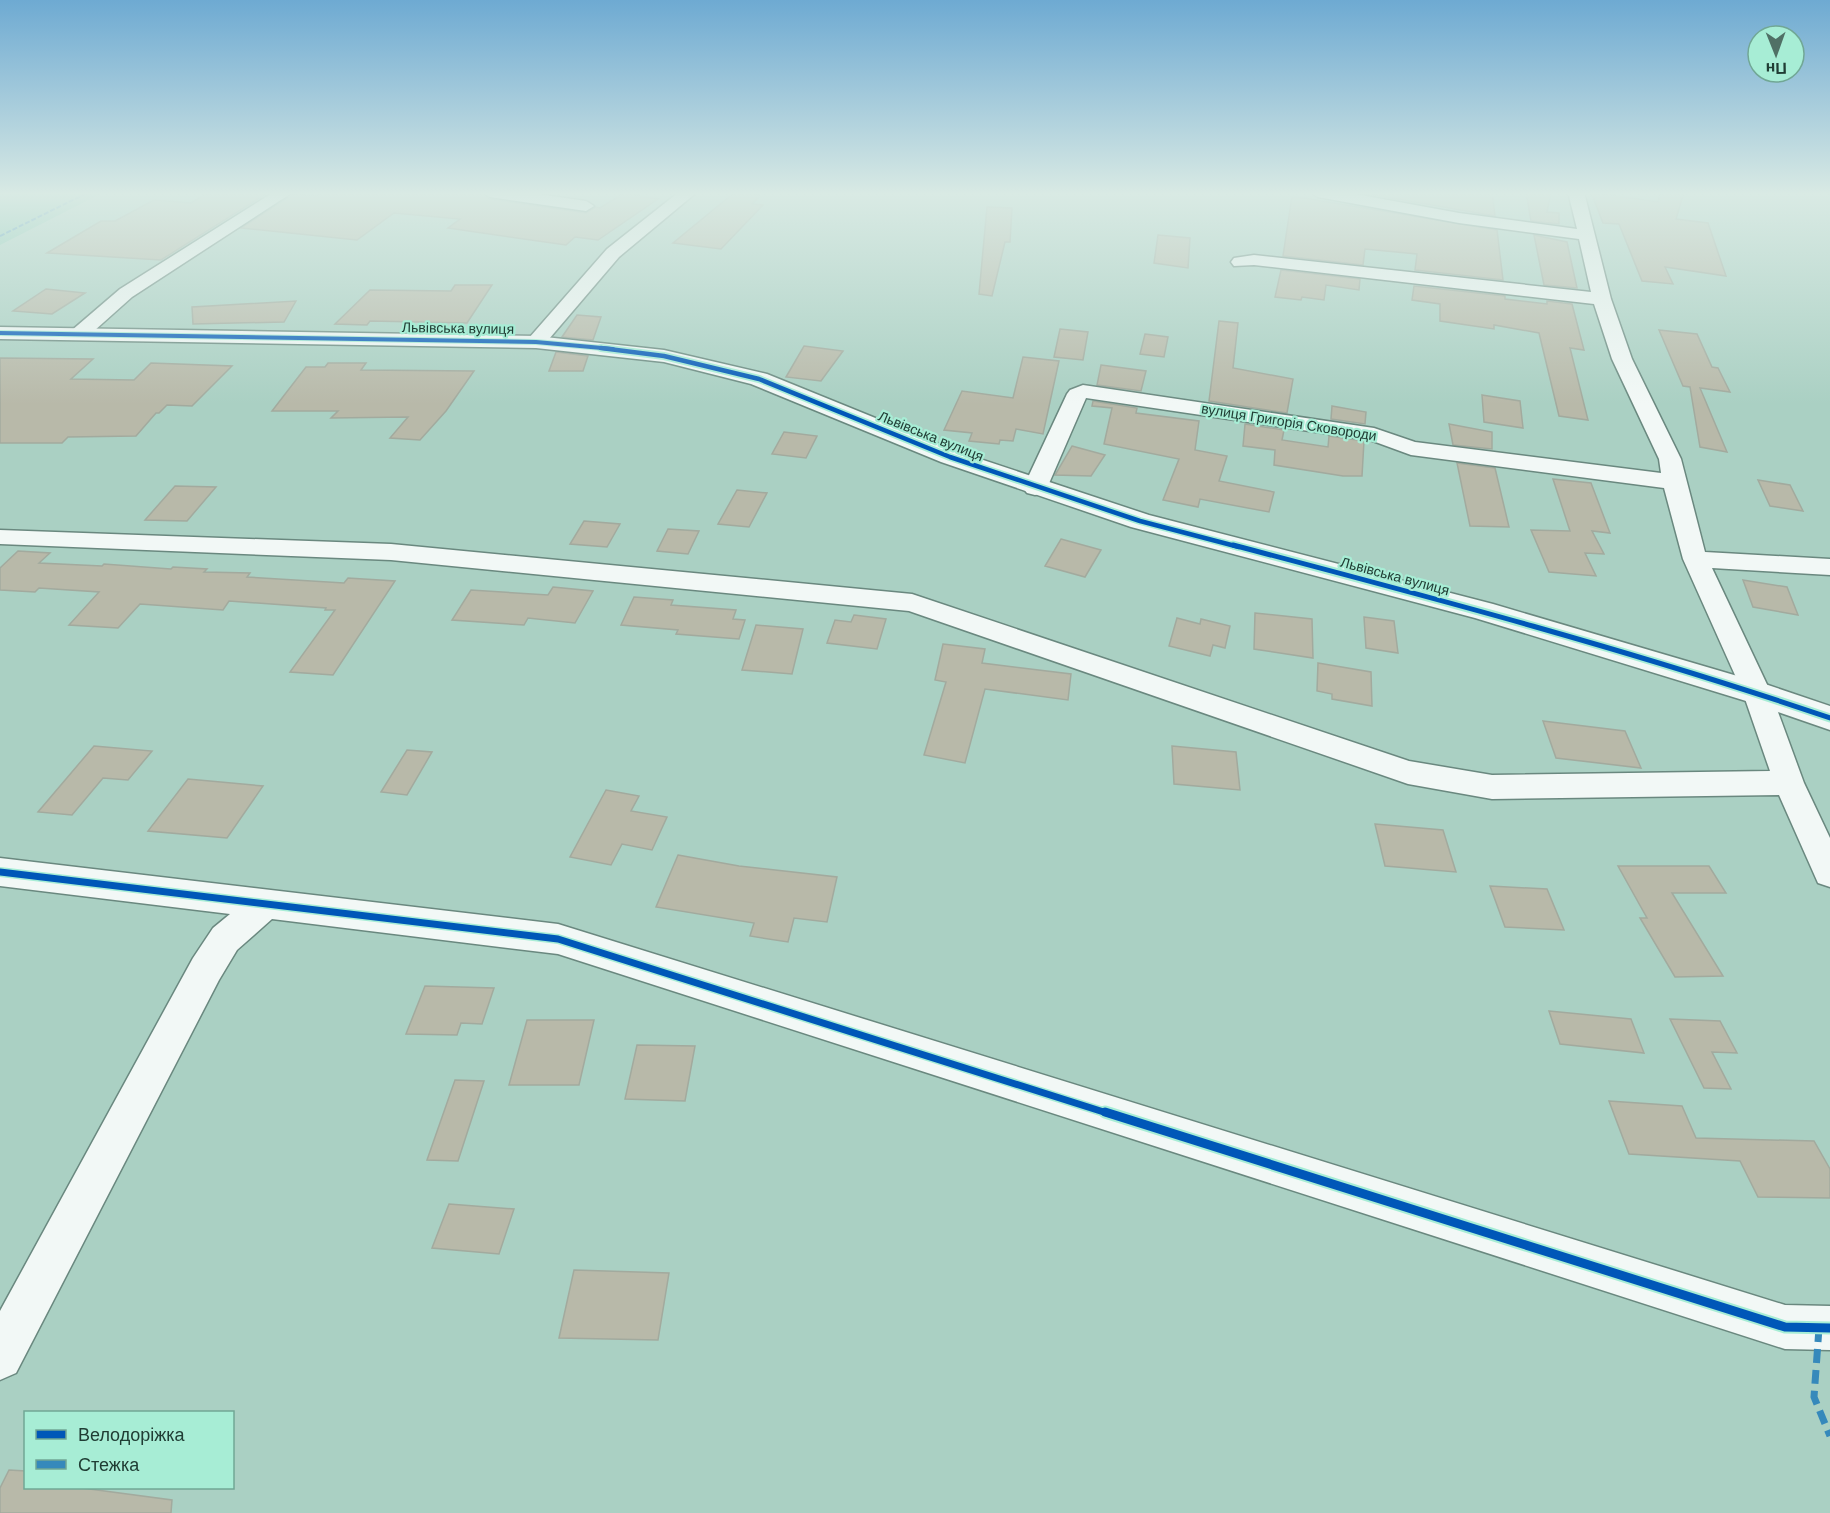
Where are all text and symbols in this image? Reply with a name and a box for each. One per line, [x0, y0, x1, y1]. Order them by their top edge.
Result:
north arrow [1746, 24, 1806, 84]
text: Пн [1766, 60, 1787, 77]
street label: Львівська вулиця [402, 319, 514, 337]
street label: вулиця Григорія Сковороди [1200, 400, 1378, 444]
street label: Львівська вулиця [876, 408, 986, 464]
street label: Львівська вулиця [1339, 554, 1451, 598]
legend [24, 1411, 234, 1489]
text: Велодоріжка [78, 1425, 186, 1445]
text: Стежка [78, 1455, 140, 1475]

